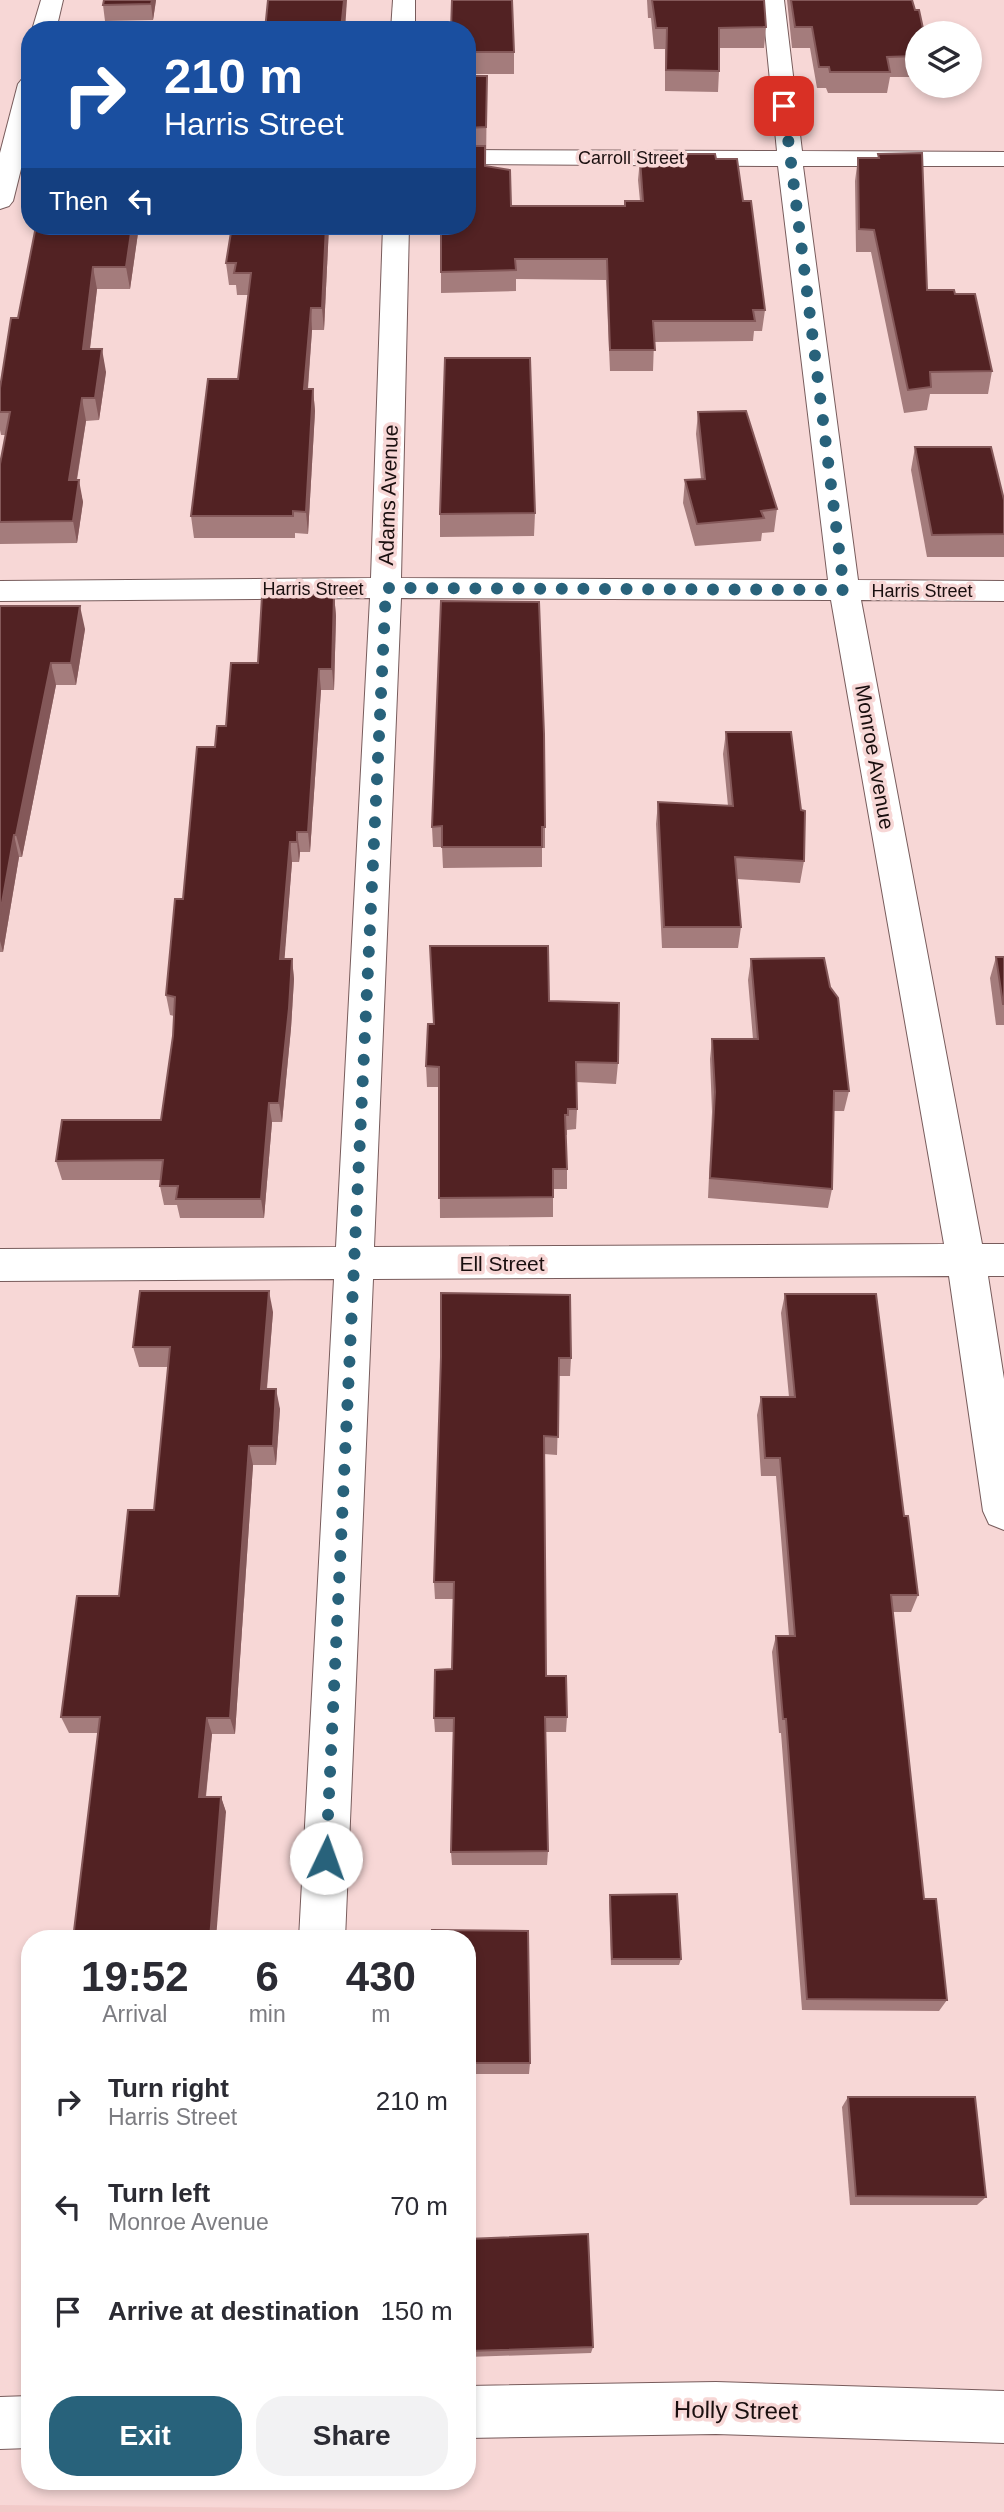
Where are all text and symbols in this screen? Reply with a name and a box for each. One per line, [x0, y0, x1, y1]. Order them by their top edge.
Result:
map controls [905, 21, 982, 98]
button: layers [905, 21, 982, 98]
icon: right [49, 49, 140, 140]
text: 210 m [164, 49, 303, 103]
pin [754, 76, 814, 136]
icon: arrive [765, 87, 803, 125]
text: Harris Street [164, 106, 344, 142]
street label: Carroll Street [578, 148, 684, 168]
icon: left [122, 182, 160, 220]
text: Then [49, 186, 108, 216]
street label: Adams Avenue [374, 424, 402, 566]
street label: Harris Street [262, 579, 364, 599]
street label: Harris Street [871, 581, 973, 601]
street label: Monroe Avenue [851, 683, 899, 831]
street label: Ell Street [459, 1252, 545, 1275]
position arrow [289, 1821, 363, 1895]
text: 19:52 [81, 1953, 189, 2000]
text: 6 [255, 1953, 279, 2000]
text: 430 [346, 1953, 416, 2000]
text: Arrival [102, 2001, 167, 2027]
text: min [249, 2001, 286, 2027]
text: m [371, 2001, 390, 2027]
text: Turn right [108, 2073, 229, 2103]
icon: right [49, 2083, 87, 2121]
text: 210 m [376, 2086, 448, 2116]
text: Harris Street [108, 2104, 237, 2130]
text: Turn left [108, 2178, 210, 2208]
icon: left [49, 2188, 87, 2226]
text: 70 m [390, 2191, 448, 2221]
text: Monroe Avenue [108, 2209, 269, 2235]
icon: arrive [49, 2293, 87, 2331]
text: Arrive at destination [108, 2296, 359, 2326]
text: 150 m [380, 2296, 453, 2326]
street label: Holly Street [674, 2395, 799, 2425]
button: Exit [49, 2396, 242, 2476]
button: Share [256, 2396, 448, 2476]

